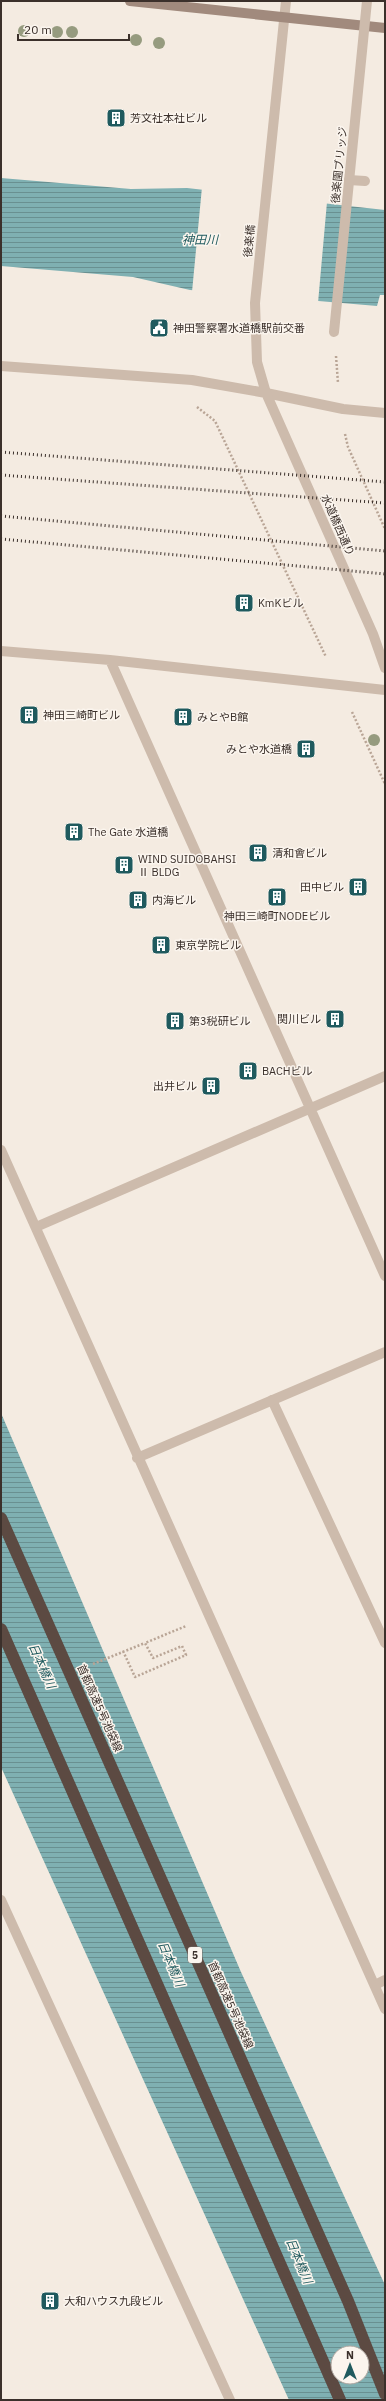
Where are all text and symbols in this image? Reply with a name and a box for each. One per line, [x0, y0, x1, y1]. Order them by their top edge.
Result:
scale bar [18, 16, 129, 42]
text: 20 m [24, 22, 52, 37]
building icon: 芳文社本社ビル [105, 107, 127, 129]
place label: 芳文社本社ビル [130, 111, 207, 125]
street label: 後楽園ブリッジ [328, 126, 350, 204]
street label: 後楽橋 [240, 224, 258, 258]
water label: 神田川 [182, 232, 220, 247]
public building icon: 神田警察署水道橋駅前交番 [148, 317, 170, 339]
place label: 神田警察署水道橋駅前交番 [173, 321, 305, 335]
street label: 水道橋西通り [318, 492, 358, 558]
building icon: KmKビル [233, 592, 255, 614]
place label: KmKビル [258, 596, 303, 610]
building icon: 神田三崎町ビル [18, 704, 40, 726]
building icon: みとやB館 [172, 706, 194, 728]
place label: 神田三崎町ビル [43, 708, 120, 722]
place label: みとやB館 [197, 710, 248, 724]
building icon: みとや水道橋 [295, 738, 317, 760]
place label: みとや水道橋 [226, 742, 292, 756]
building icon: The Gate 水道橋 [63, 821, 85, 843]
place label: The Gate 水道橋 [88, 825, 168, 839]
building icon: 清和會ビル [247, 842, 269, 864]
place label: 清和會ビル [272, 846, 327, 860]
place label: WIND SUIDOBAHSI Ⅱ BLDG [138, 852, 236, 879]
building icon: WIND SUIDOBAHSI Ⅱ BLDG [113, 854, 135, 876]
building icon: 田中ビル [347, 876, 369, 898]
place label: 田中ビル [300, 880, 344, 894]
building icon: 神田三崎町NODEビル [266, 886, 288, 908]
building icon: 内海ビル [127, 889, 149, 911]
place label: 内海ビル [152, 893, 196, 907]
place label: 神田三崎町NODEビル [224, 909, 330, 923]
building icon: 東京学院ビル [150, 934, 172, 956]
place label: 東京学院ビル [175, 938, 241, 952]
building icon: 関川ビル [324, 1008, 346, 1030]
building icon: 第3税研ビル [164, 1010, 186, 1032]
place label: 関川ビル [277, 1012, 321, 1026]
place label: 第3税研ビル [189, 1014, 251, 1028]
building icon: BACHビル [237, 1060, 259, 1082]
place label: BACHビル [262, 1064, 313, 1078]
building icon: 出井ビル [200, 1075, 222, 1097]
place label: 出井ビル [153, 1079, 197, 1093]
water label: 日本橋川 [26, 1641, 60, 1693]
street label: 首都高速5号池袋線 [74, 1662, 126, 1754]
water label: 日本橋川 [155, 1939, 189, 1991]
road number: 5 [188, 1947, 202, 1963]
street label: 首都高速5号池袋線 [205, 1959, 257, 2051]
water label: 日本橋川 [283, 2236, 317, 2288]
building icon: 大和ハウス九段ビル [39, 2290, 61, 2312]
place label: 大和ハウス九段ビル [64, 2294, 163, 2308]
north arrow [330, 2345, 370, 2385]
text: N [346, 2348, 354, 2362]

